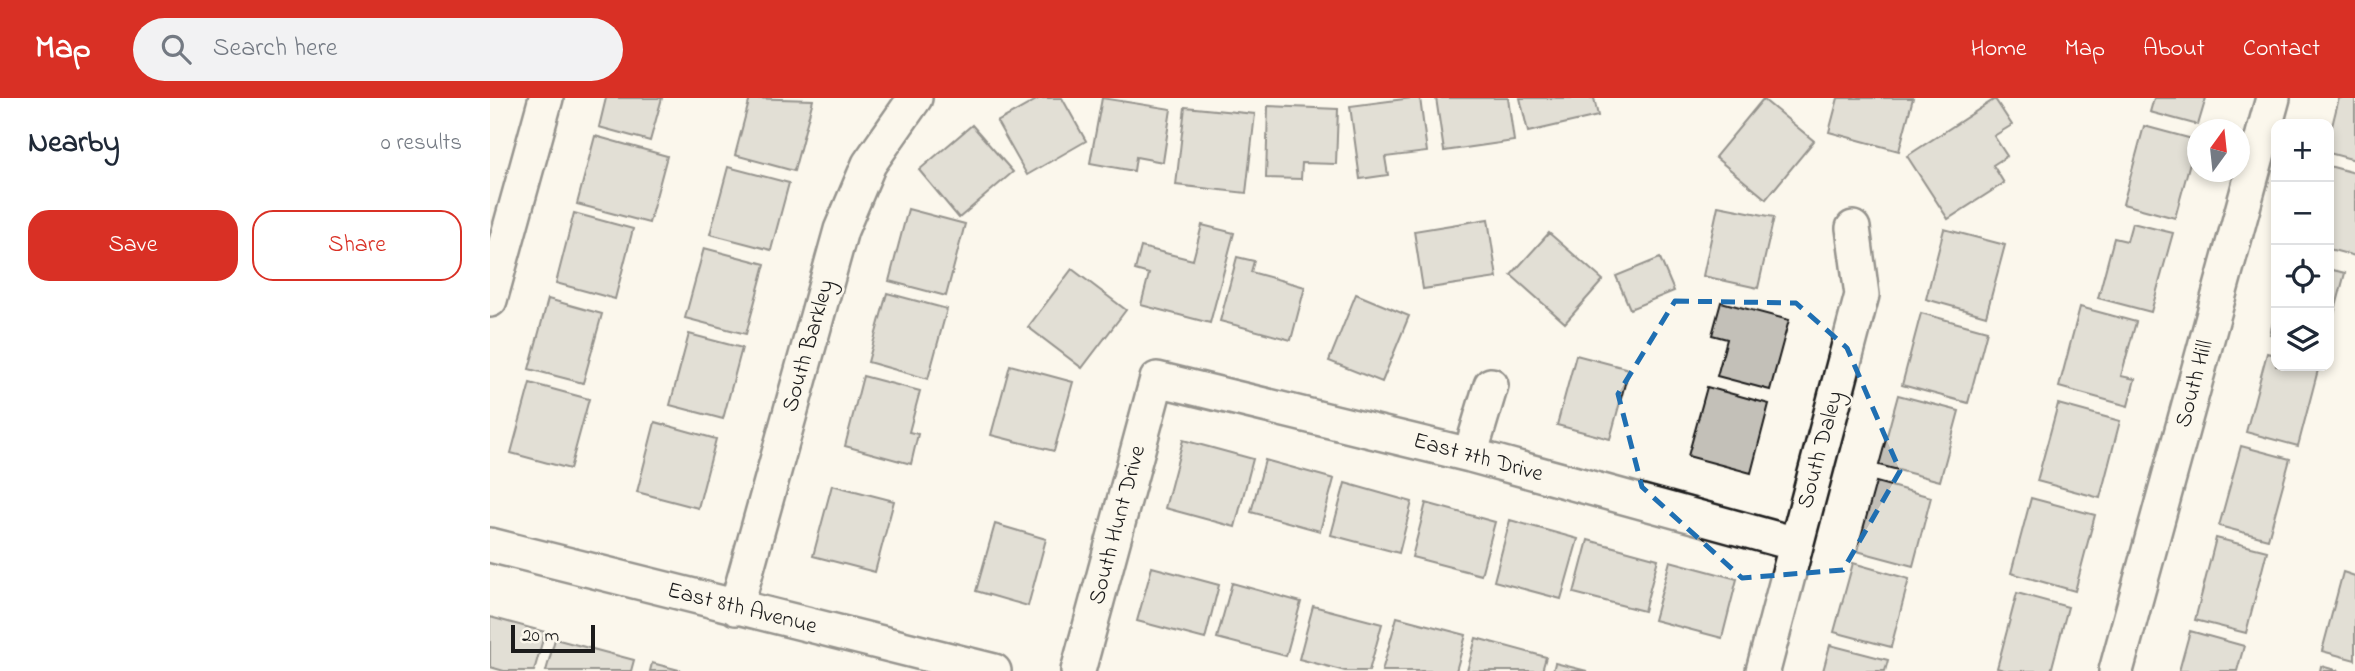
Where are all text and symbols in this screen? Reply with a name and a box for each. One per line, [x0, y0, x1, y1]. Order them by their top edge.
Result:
search box [133, 18, 623, 81]
text: Map [35, 25, 91, 73]
icon: search [157, 30, 195, 68]
text: Search here [213, 30, 337, 68]
text: Home [1971, 32, 2027, 67]
text: Map [2065, 32, 2105, 67]
text: About [2143, 32, 2205, 67]
text: Contact [2243, 32, 2320, 67]
north arrow [2187, 119, 2250, 182]
map controls [2271, 119, 2334, 371]
button: + [2271, 119, 2334, 182]
text: Nearby [28, 122, 120, 166]
text: 0 results [381, 127, 462, 160]
button: − [2271, 182, 2334, 245]
button: Save [28, 210, 238, 281]
button: Share [252, 210, 462, 281]
button: locate [2271, 245, 2334, 308]
street label: South Barkley [774, 276, 846, 417]
button: layers [2271, 308, 2334, 371]
street label: South Hill [2167, 337, 2223, 431]
street label: South Daley [1789, 388, 1854, 513]
street label: East 7th Drive [1409, 425, 1547, 491]
street label: South Hunt Drive [1081, 441, 1155, 608]
street label: East 8th Avenue [664, 574, 821, 644]
scale bar [511, 622, 595, 654]
text: 20 m [522, 623, 559, 650]

